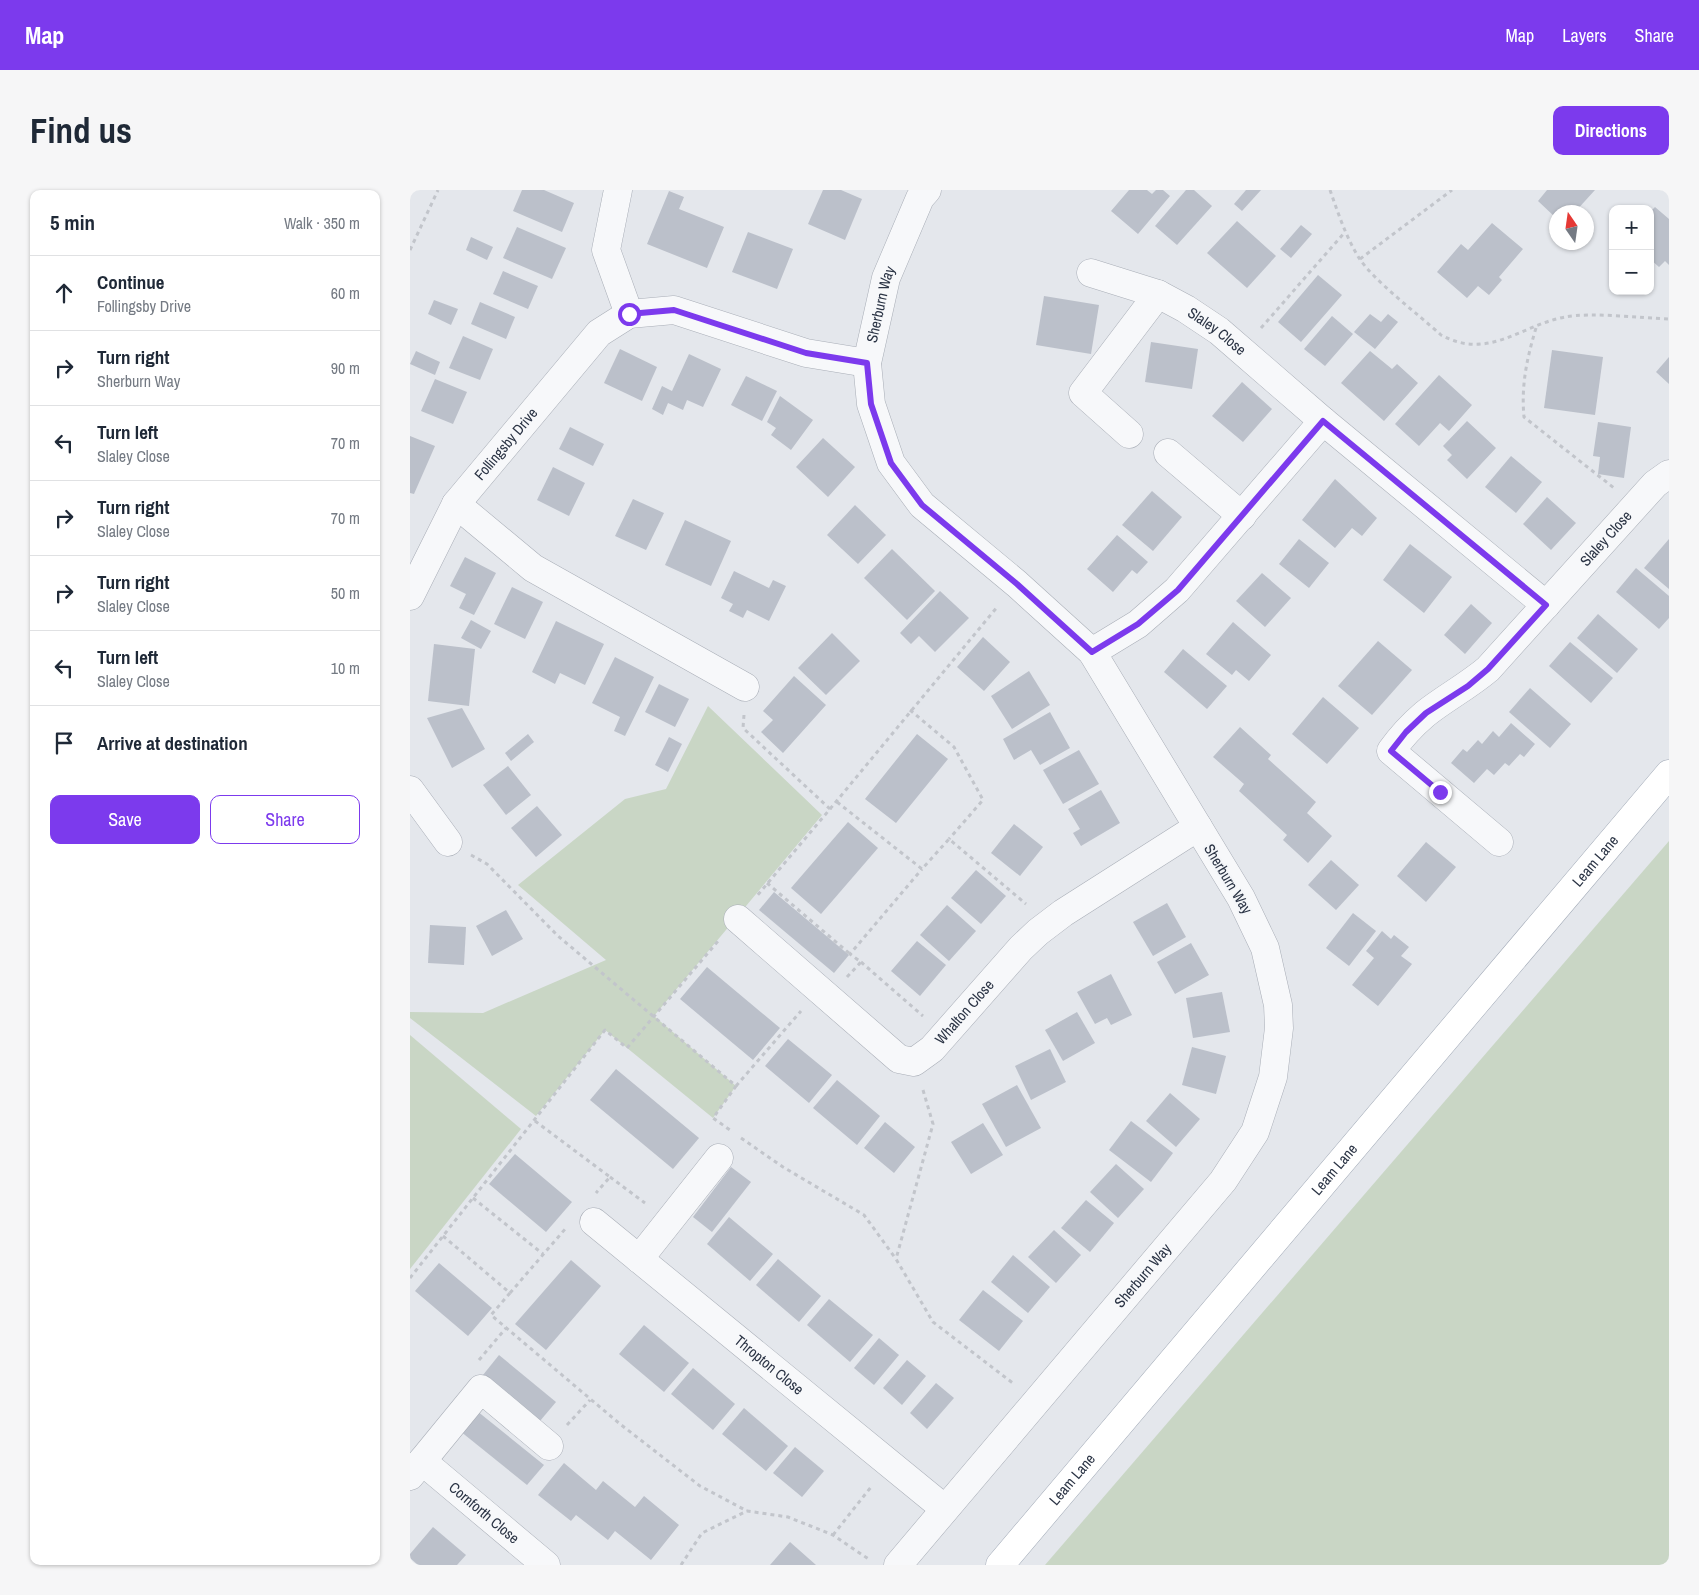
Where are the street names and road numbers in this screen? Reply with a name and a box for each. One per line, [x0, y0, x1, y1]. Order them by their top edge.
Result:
street label: Sherburn Way [861, 262, 900, 345]
street label: Slaley Close [1184, 302, 1251, 360]
street label: Follingsby Drive [469, 403, 542, 484]
street label: Slaley Close [1575, 505, 1636, 570]
street label: Leam Lane [1567, 830, 1623, 891]
street label: Sherburn Way [1199, 840, 1258, 918]
street label: Whalton Close [930, 975, 999, 1049]
street label: Leam Lane [1306, 1139, 1362, 1199]
street label: Sherburn Way [1109, 1238, 1176, 1312]
street label: Thropton Close [730, 1330, 809, 1400]
street label: Leam Lane [1044, 1449, 1100, 1509]
street label: Cornforth Close [444, 1477, 524, 1548]

